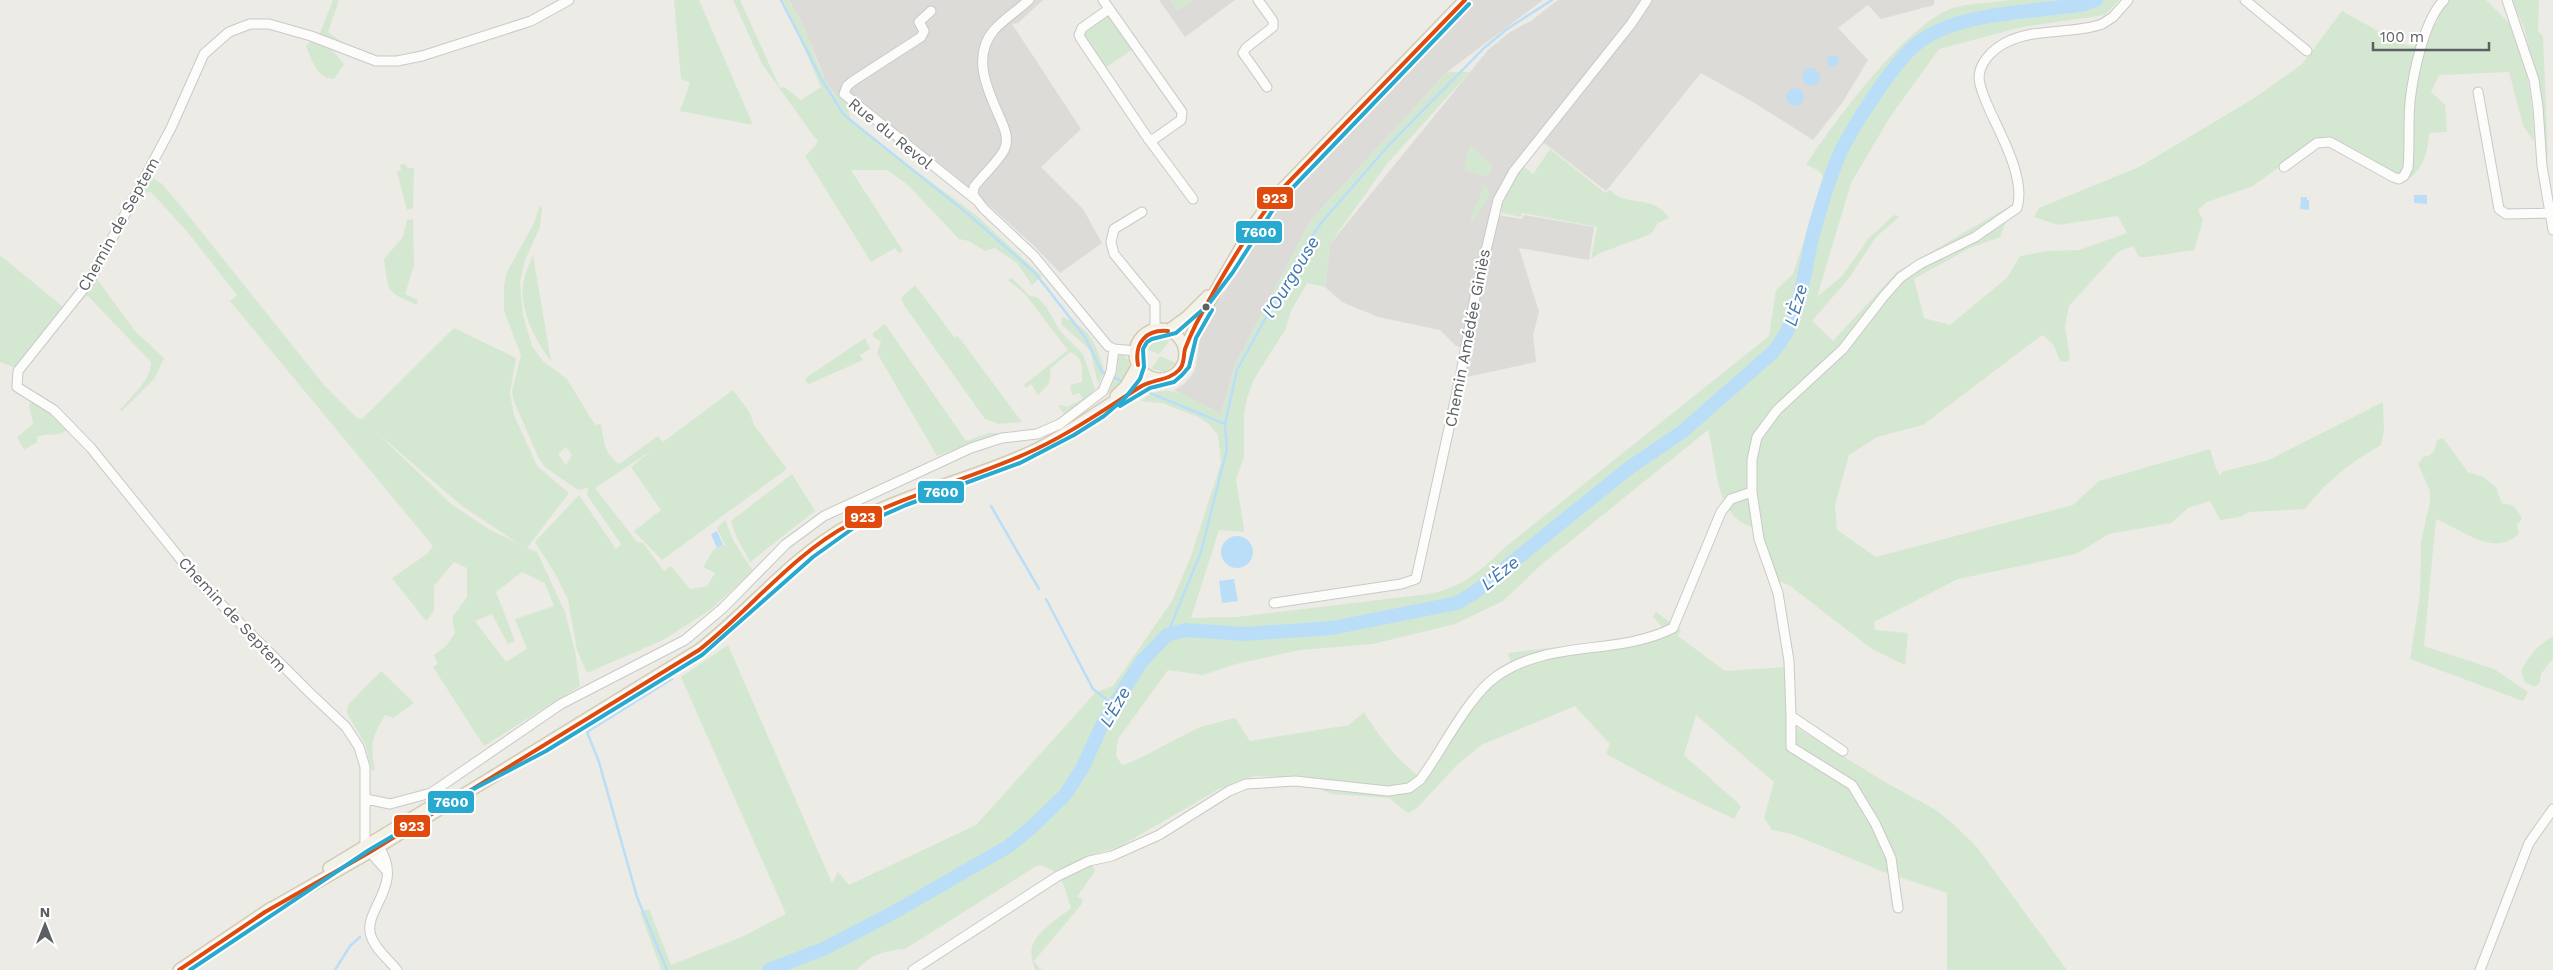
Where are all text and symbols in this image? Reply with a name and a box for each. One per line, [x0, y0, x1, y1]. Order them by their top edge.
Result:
scale bar [2373, 20, 2489, 52]
text: 100 m [2380, 28, 2424, 46]
street label: Rue du Revol [845, 94, 937, 173]
street label: Chemin de Septem [74, 154, 163, 295]
line badge: 923 [1256, 186, 1294, 210]
text: 923 [1262, 190, 1288, 206]
line badge: 7600 [1235, 220, 1283, 244]
text: 7600 [1242, 224, 1276, 240]
water label: l'Ourgouse [1258, 232, 1323, 321]
street label: Chemin Amédée Giniès [1441, 247, 1494, 429]
water label: L'Èze [1780, 281, 1812, 328]
unlabelled marker [1201, 302, 1211, 312]
line badge: 7600 [917, 480, 965, 504]
text: 7600 [924, 484, 958, 500]
line badge: 923 [844, 505, 883, 529]
text: 923 [850, 509, 876, 525]
water label: L'Èze [1476, 551, 1523, 594]
street label: Chemin de Septem [174, 553, 291, 676]
water label: L'Èze [1095, 683, 1134, 731]
line badge: 7600 [427, 790, 475, 814]
text: 7600 [434, 794, 468, 810]
line badge: 923 [393, 814, 431, 838]
text: 923 [399, 818, 425, 834]
north arrow [20, 900, 70, 950]
text: N [40, 904, 50, 920]

